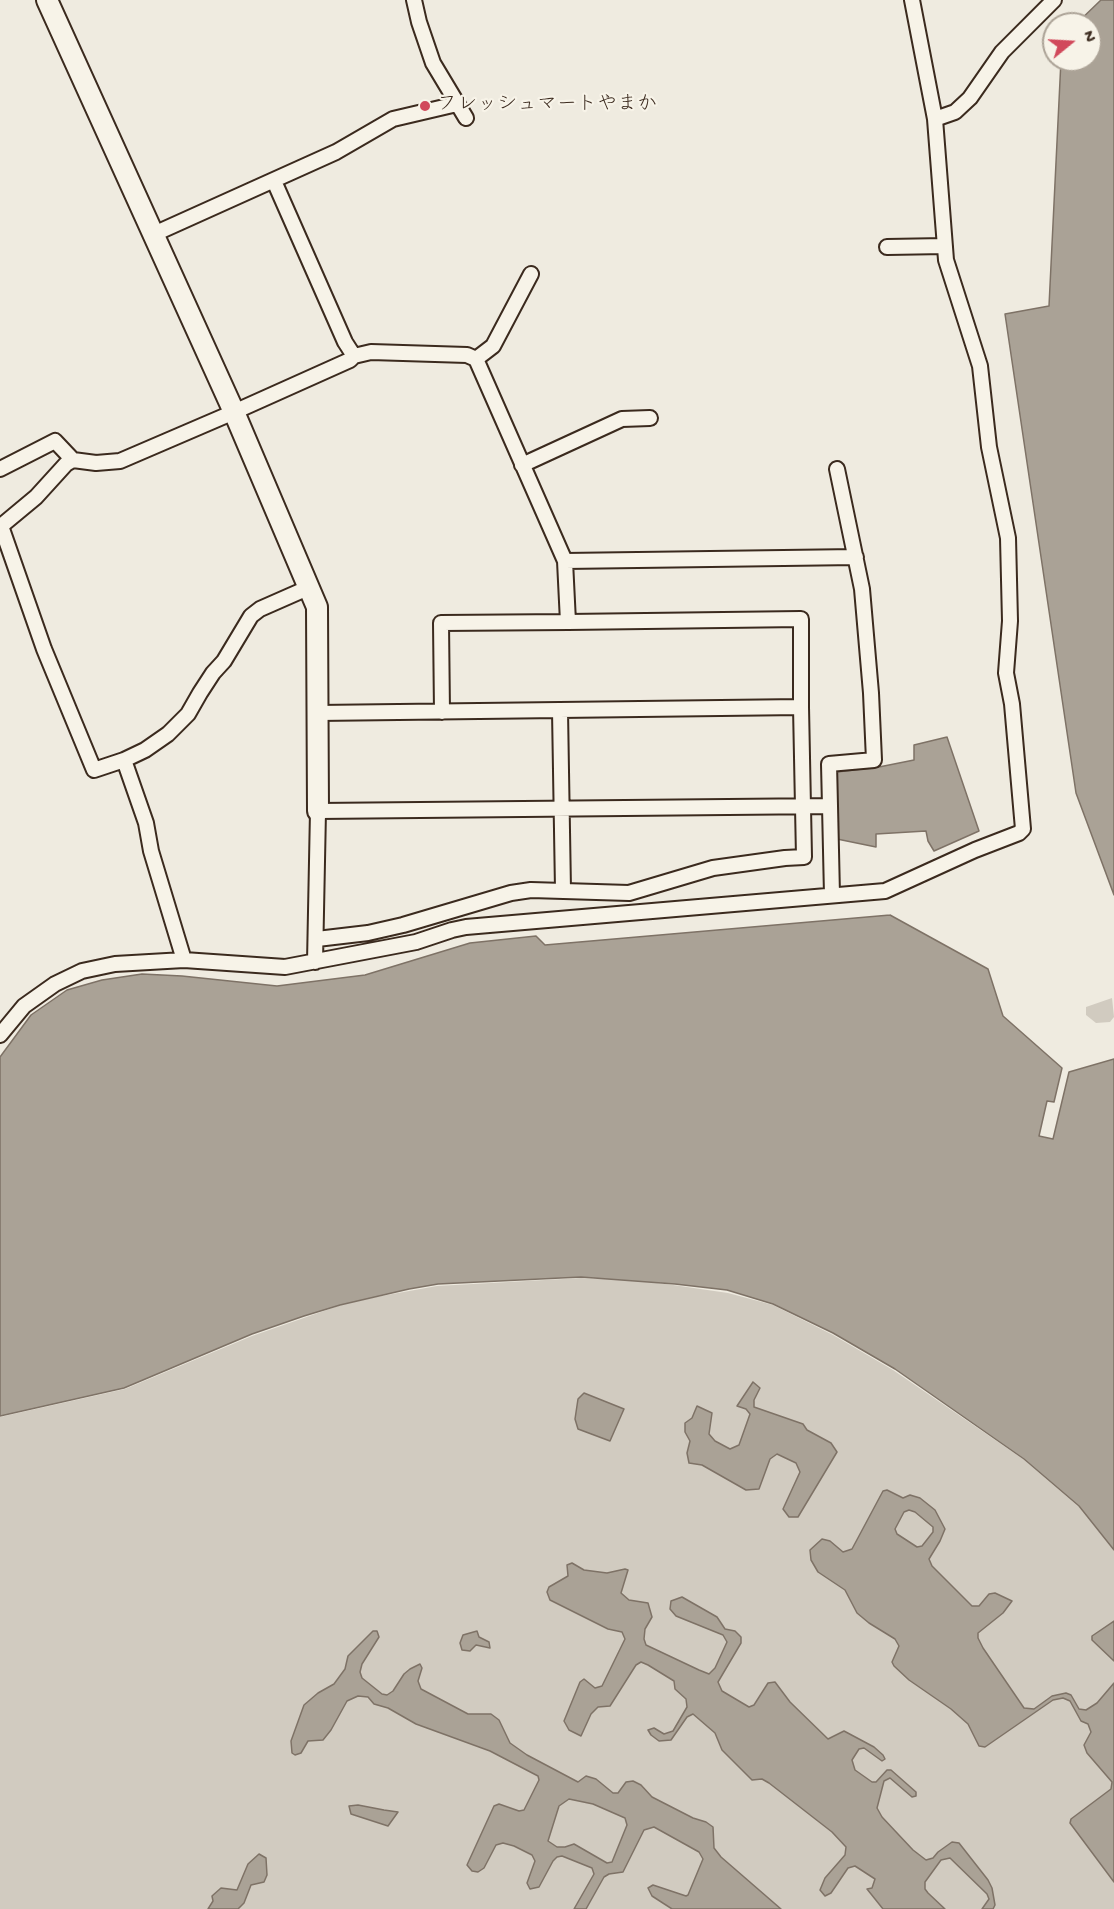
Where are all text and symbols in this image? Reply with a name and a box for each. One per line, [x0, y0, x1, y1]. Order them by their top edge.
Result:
north arrow [1042, 12, 1102, 72]
text: N [1077, 29, 1098, 45]
place label: フレッシュマートやまか [437, 94, 657, 118]
marker: フレッシュマートやまか [418, 99, 432, 113]

